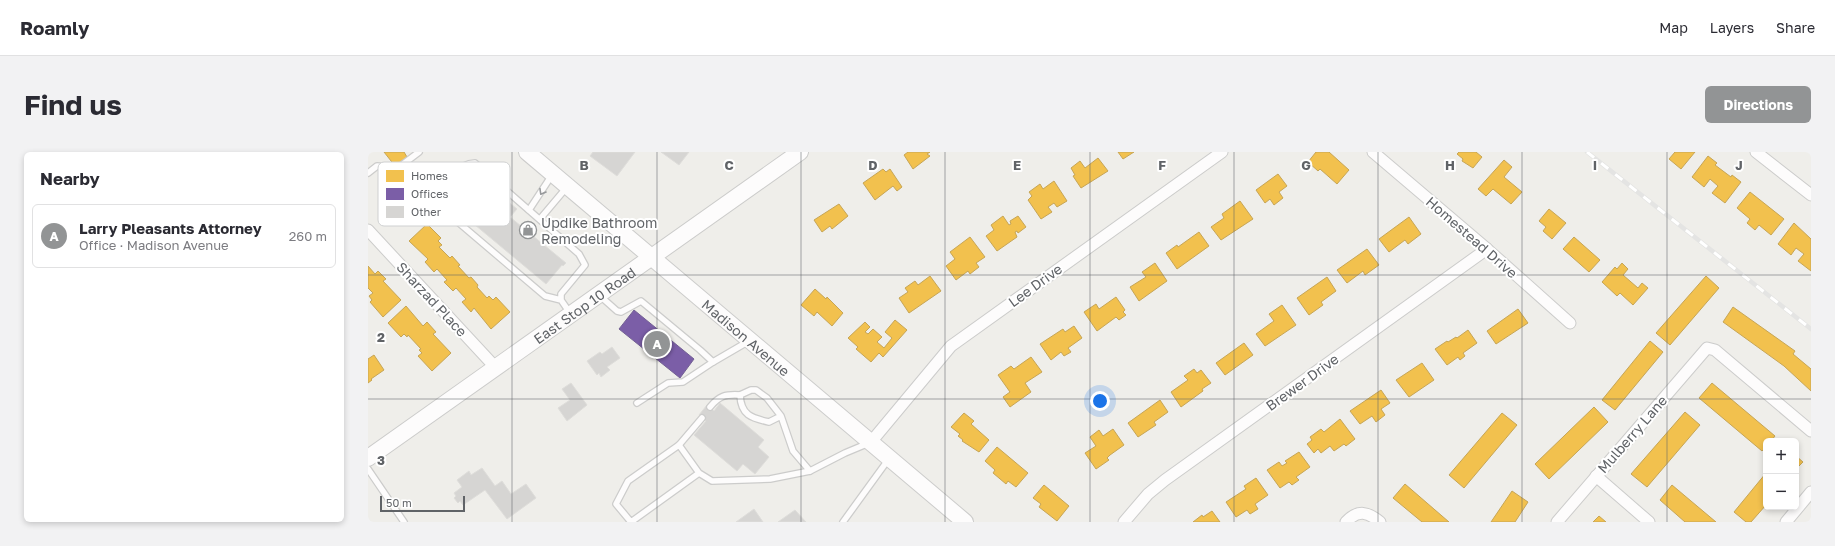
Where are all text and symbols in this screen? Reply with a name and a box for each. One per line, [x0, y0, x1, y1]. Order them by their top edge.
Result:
text: Roamly [20, 16, 89, 39]
text: Map [1659, 19, 1688, 36]
text: Layers [1710, 19, 1754, 36]
text: Share [1776, 19, 1815, 36]
button: Directions [1705, 86, 1811, 123]
text: Find us [24, 88, 122, 121]
text: B [579, 157, 589, 173]
text: C [724, 157, 734, 173]
text: D [868, 157, 878, 173]
text: E [1013, 157, 1021, 173]
text: F [1158, 157, 1166, 173]
text: G [1301, 157, 1311, 173]
text: H [1445, 157, 1455, 173]
text: I [1593, 157, 1597, 173]
text: J [1735, 157, 1743, 173]
legend [378, 162, 510, 226]
text: Nearby [40, 168, 100, 189]
text: Homes [411, 169, 448, 182]
text: Offices [411, 187, 449, 200]
one-way arrow [539, 188, 546, 195]
street label: Homestead Drive [1423, 193, 1521, 281]
text: Other [411, 205, 442, 218]
place label: Updike Bathroom Remodeling [541, 214, 657, 247]
text: Larry Pleasants Attorney [79, 219, 262, 237]
shop icon: Updike Bathroom Remodeling [518, 220, 538, 240]
text: A [49, 228, 59, 244]
text: 260 m [289, 228, 327, 244]
text: Office · Madison Avenue [79, 237, 229, 253]
street label: Sharzad Place [393, 258, 471, 340]
street label: Lee Drive [1005, 260, 1065, 310]
street label: East Stop 10 Road [530, 263, 639, 347]
street label: Madison Avenue [699, 295, 794, 379]
text: 2 [377, 329, 385, 345]
pin: A [644, 329, 670, 359]
street label: Brewer Drive [1262, 350, 1342, 414]
your location [1090, 391, 1110, 411]
street label: Mulberry Lane [1594, 392, 1670, 476]
map controls [1763, 438, 1799, 510]
button: + [1763, 438, 1799, 474]
text: 3 [377, 452, 385, 468]
button: − [1763, 474, 1799, 510]
scale bar [380, 494, 465, 513]
text: 50 m [386, 496, 412, 509]

